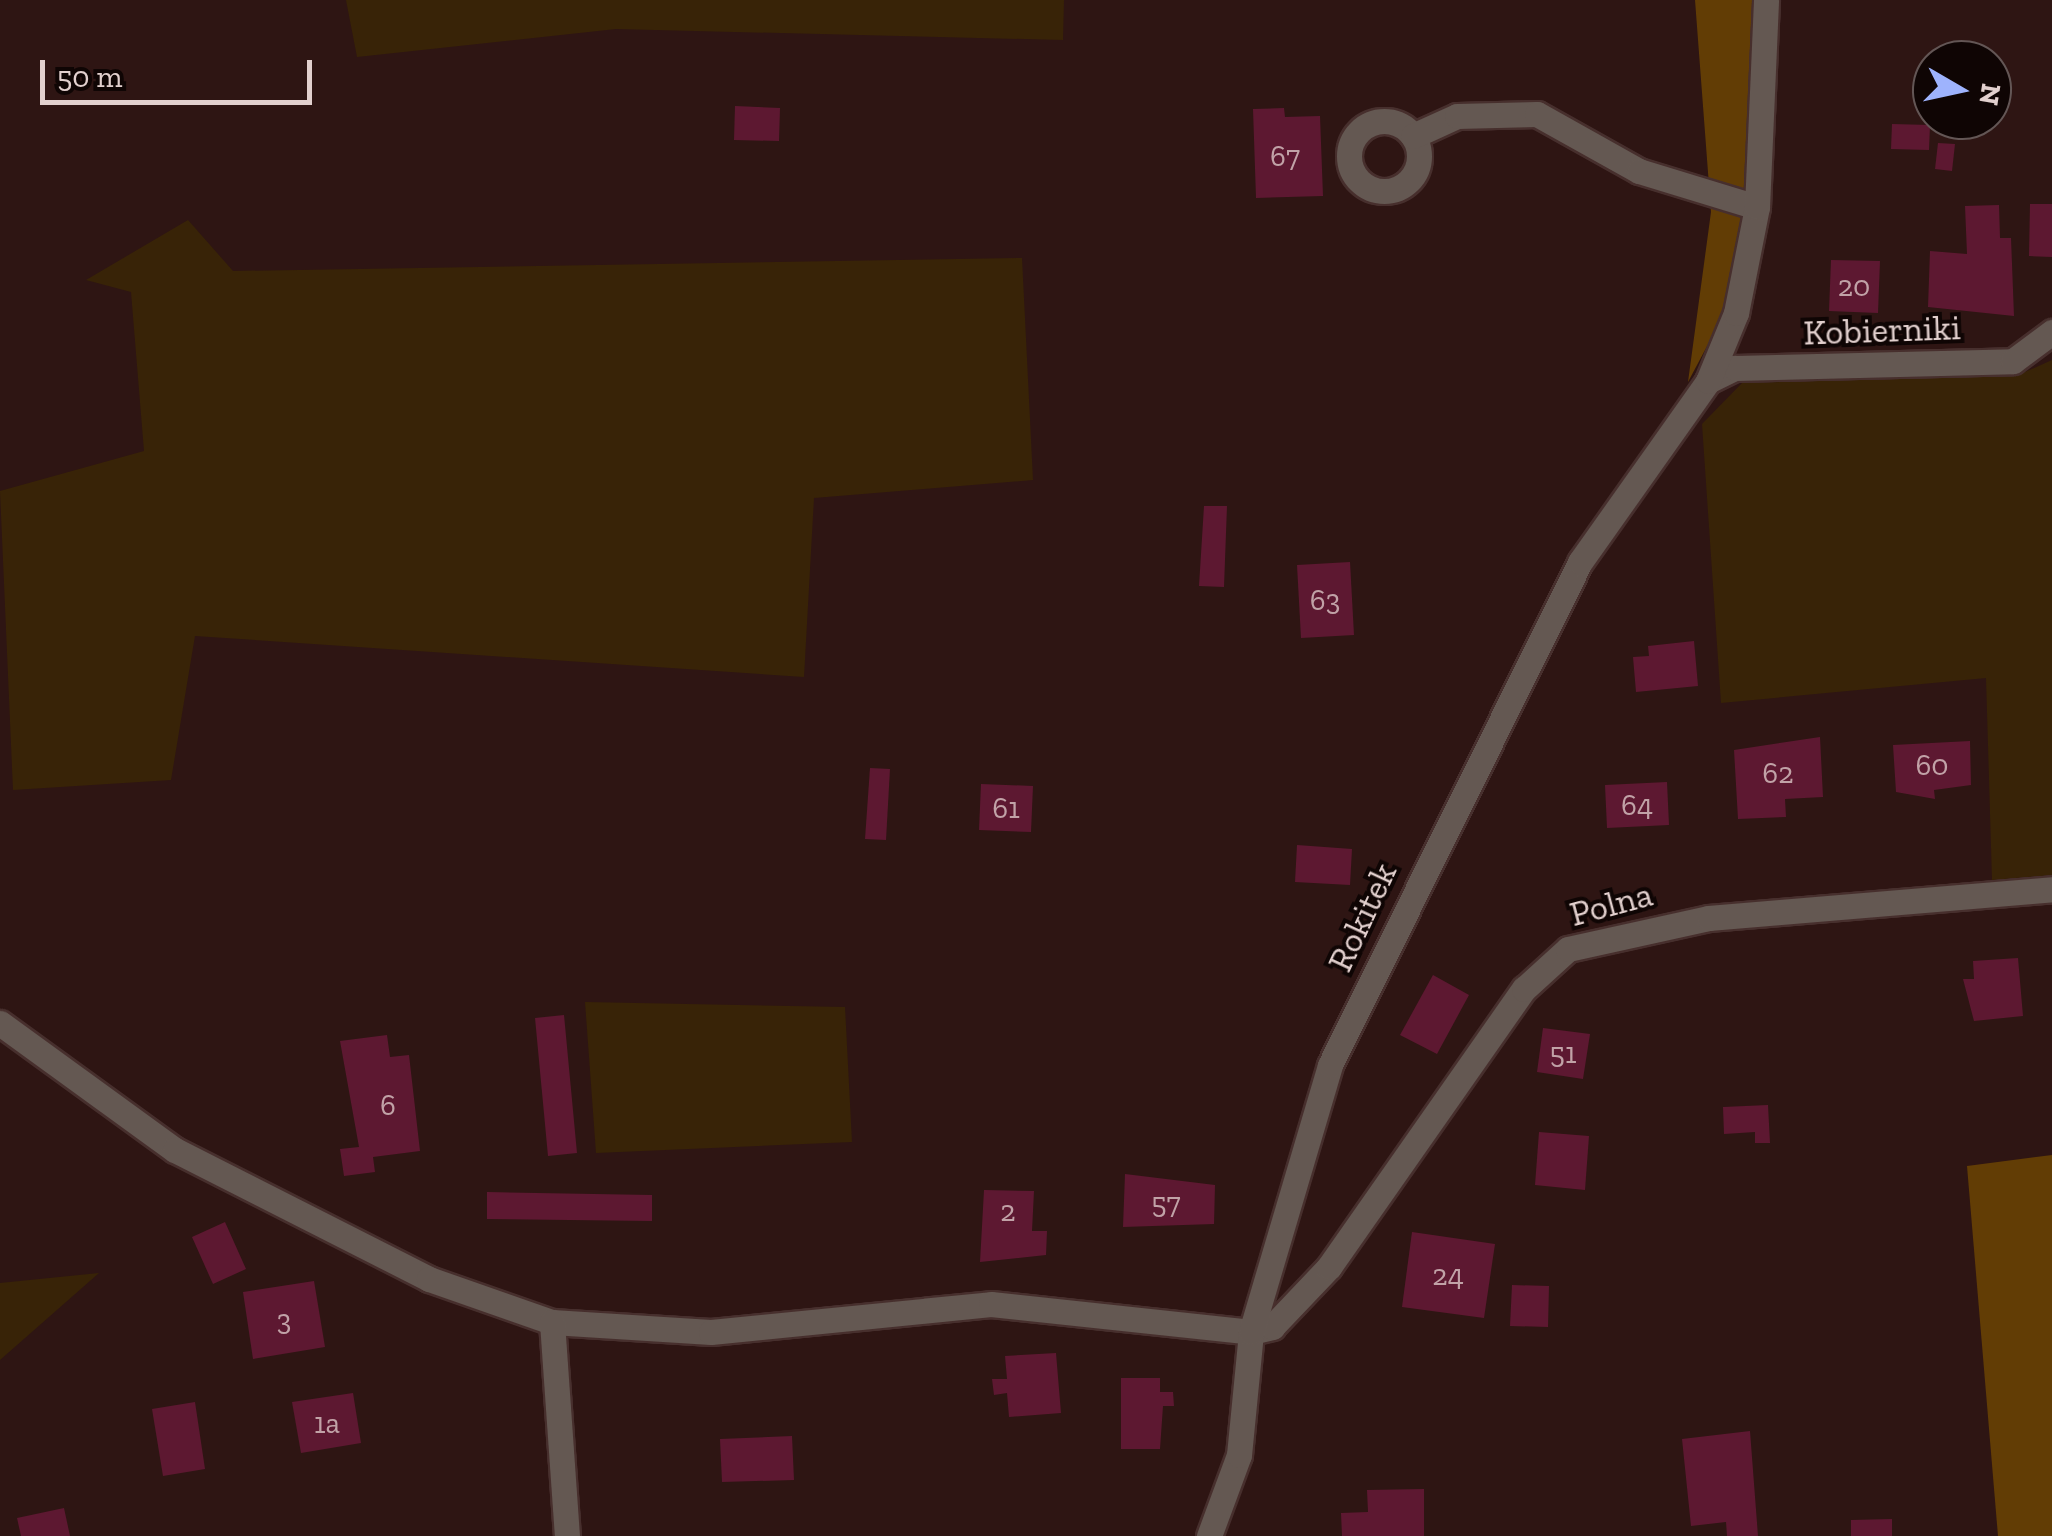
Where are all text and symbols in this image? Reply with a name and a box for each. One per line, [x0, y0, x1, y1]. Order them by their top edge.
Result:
scale bar [45, 40, 318, 102]
north arrow [1912, 40, 2012, 140]
text: 50 m [57, 59, 122, 95]
text: N [1972, 81, 2008, 108]
house number: 67 [1270, 138, 1300, 174]
house number: 20 [1838, 268, 1870, 304]
street label: Kobierniki [1803, 306, 1961, 354]
house number: 63 [1310, 582, 1340, 618]
house number: 60 [1915, 747, 1949, 783]
house number: 62 [1762, 755, 1794, 791]
house number: 64 [1621, 787, 1653, 823]
house number: 61 [992, 790, 1020, 826]
street label: Rokitek [1319, 856, 1405, 978]
street label: Polna [1565, 873, 1657, 935]
house number: 51 [1550, 1035, 1576, 1071]
house number: 6 [380, 1087, 396, 1123]
house number: 57 [1151, 1185, 1181, 1221]
house number: 2 [1000, 1193, 1016, 1229]
house number: 24 [1432, 1257, 1464, 1293]
house number: 3 [277, 1302, 291, 1338]
house number: 1a [314, 1405, 340, 1441]

